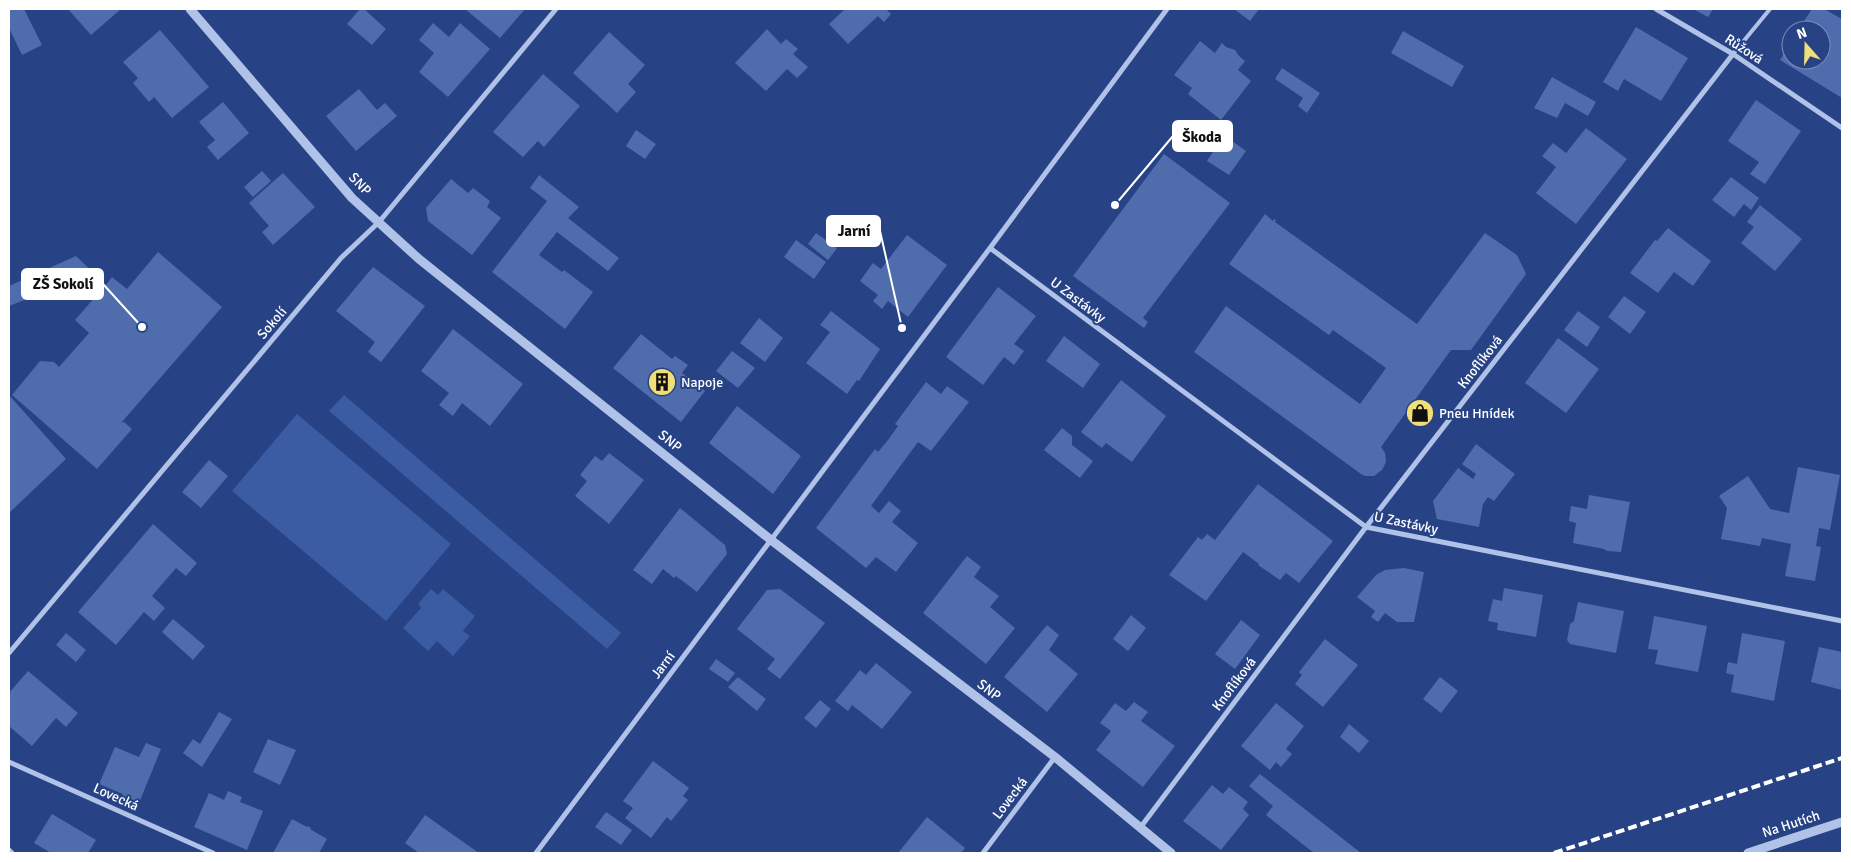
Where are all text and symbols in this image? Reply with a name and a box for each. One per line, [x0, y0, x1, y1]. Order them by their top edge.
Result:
north arrow [1781, 20, 1831, 70]
text: N [1794, 24, 1809, 43]
street label: Růžová [1722, 30, 1766, 68]
callout: Škoda [1173, 121, 1232, 151]
text: Škoda [1182, 127, 1222, 146]
street label: SNP [345, 169, 375, 199]
callout: Jarní [827, 216, 880, 246]
text: Jarní [837, 222, 871, 240]
callout: ZŠ Sokolí [22, 269, 103, 299]
text: ZŠ Sokolí [33, 274, 94, 293]
street label: U Zastávky [1047, 274, 1109, 327]
street label: Sokolí [254, 303, 291, 343]
street label: Knoflíková [1454, 332, 1506, 392]
building icon: Napoje [647, 367, 677, 397]
place label: Napoje [681, 374, 723, 391]
shop icon: Pneu Hnídek [1405, 398, 1435, 428]
place label: Pneu Hnídek [1439, 405, 1514, 422]
street label: SNP [655, 426, 685, 456]
street label: U Zastávky [1372, 508, 1440, 538]
street label: Jarní [647, 648, 679, 682]
street label: Knoflíková [1208, 654, 1260, 714]
street label: SNP [974, 676, 1004, 704]
street label: Lovecká [989, 774, 1031, 822]
street label: Lovecká [91, 779, 141, 815]
street label: Na Hutích [1760, 807, 1822, 841]

